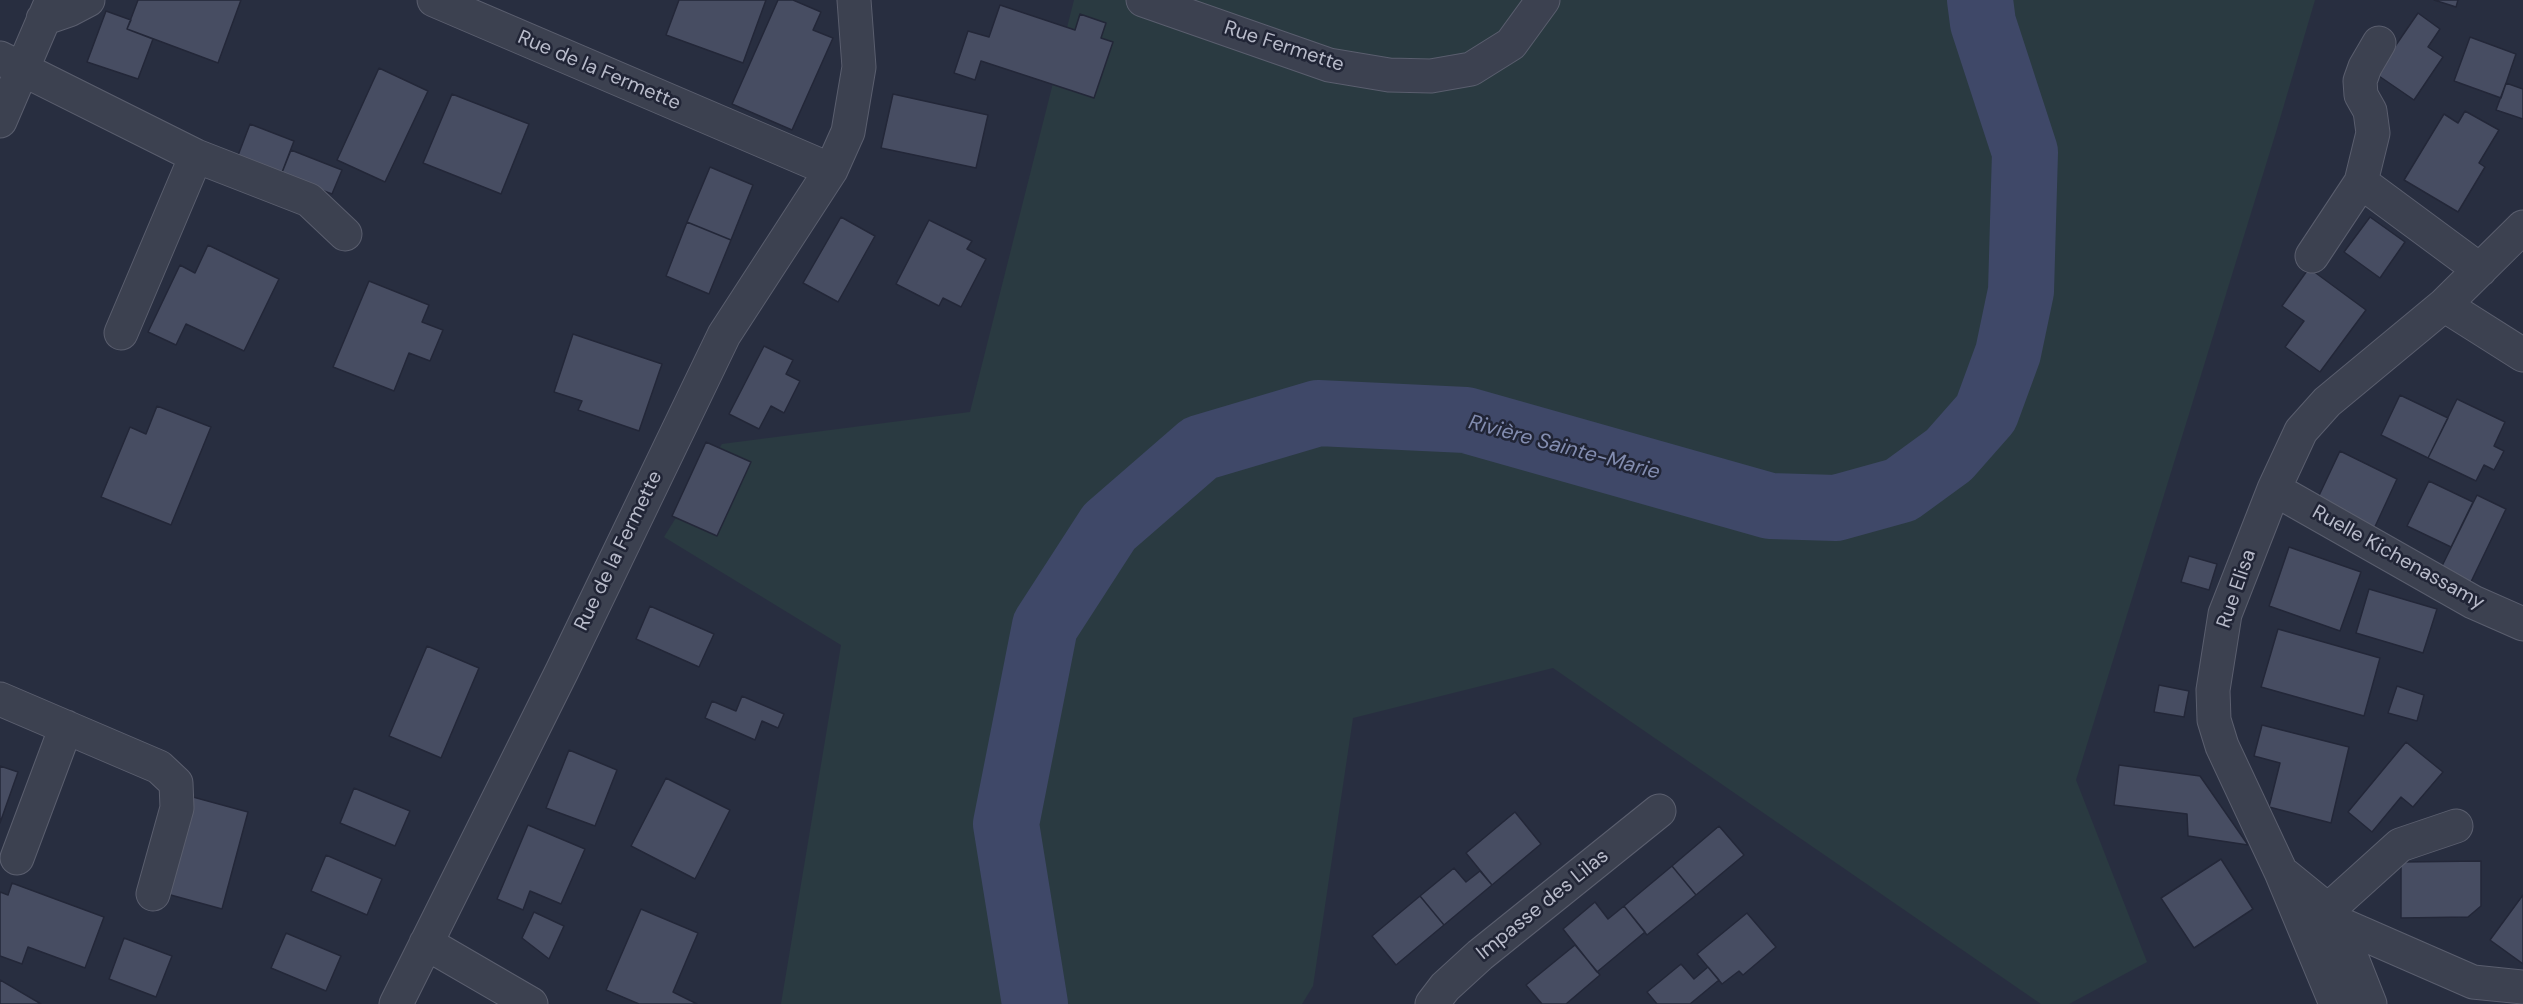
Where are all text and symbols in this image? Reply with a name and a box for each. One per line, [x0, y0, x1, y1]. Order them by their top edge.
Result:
street label: Rue Fermette [1221, 16, 1347, 78]
street label: Rue de la Fermette [514, 26, 684, 116]
water label: Rivière Sainte-Marie [1466, 410, 1662, 486]
street label: Rue de la Fermette [570, 467, 668, 635]
street label: Ruelle Kichenassamy [2308, 501, 2488, 615]
street label: Rue Elisa [2212, 547, 2262, 631]
street label: Impasse des Lilas [1472, 844, 1614, 966]

